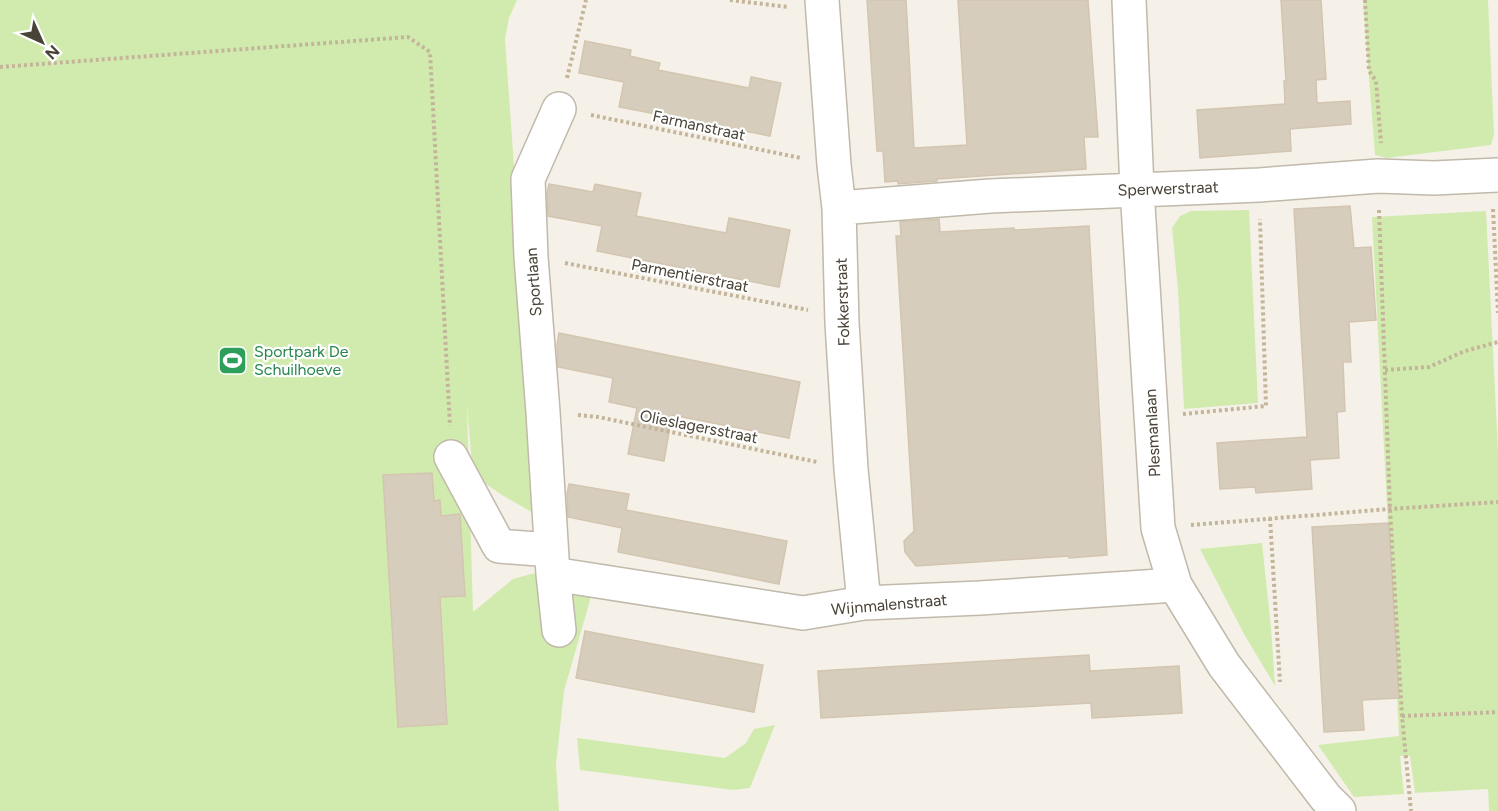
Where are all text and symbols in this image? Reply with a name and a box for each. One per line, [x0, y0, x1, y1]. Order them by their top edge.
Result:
north arrow [12, 12, 72, 72]
text: N [41, 41, 63, 63]
street label: Farmanstraat [651, 106, 747, 145]
street label: Sperwerstraat [1117, 177, 1219, 200]
street label: Sportlaan [522, 247, 545, 317]
street label: Parmentierstraat [630, 255, 750, 296]
street label: Fokkerstraat [831, 257, 854, 347]
place label: Sportpark De Schuilhoeve [254, 342, 349, 379]
sports icon: Sportpark De Schuilhoeve [217, 344, 249, 376]
street label: Plesmanlaan [1141, 388, 1164, 478]
street label: Olieslagersstraat [638, 406, 760, 447]
street label: Wijnmalenstraat [830, 590, 948, 619]

